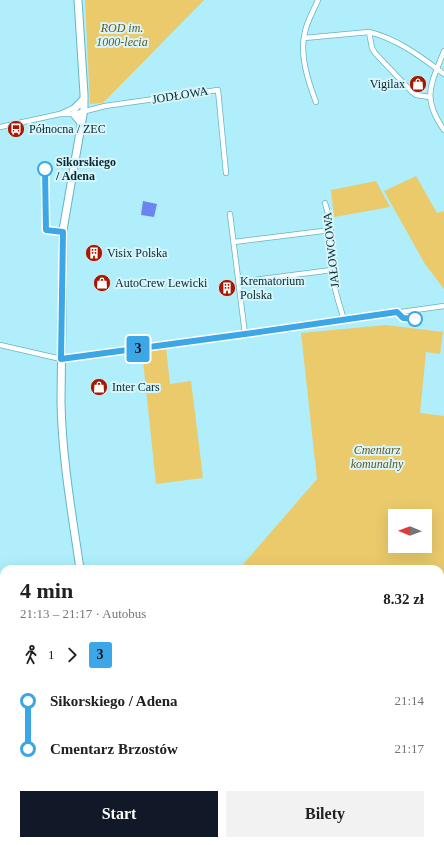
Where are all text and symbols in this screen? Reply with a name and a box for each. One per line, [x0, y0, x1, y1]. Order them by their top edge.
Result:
park label: ROD im. 1000-lecia [96, 21, 148, 49]
shop icon: Vigilax [408, 74, 428, 94]
place label: Vigilax [370, 77, 405, 91]
street label: JODŁOWA [151, 84, 209, 106]
bus stop icon: Północna / ZEC [6, 119, 26, 139]
place label: Północna / ZEC [29, 122, 106, 136]
place label: Sikorskiego / Adena [55, 155, 116, 183]
marker: Sikorskiego / Adena [37, 161, 53, 177]
street label: JAŁOWCOWA [320, 211, 342, 289]
building icon: Visix Polska [84, 243, 104, 263]
place label: Visix Polska [107, 246, 168, 260]
shop icon: AutoCrew Lewicki [92, 273, 112, 293]
place label: Krematorium Polska [240, 274, 305, 302]
place label: AutoCrew Lewicki [115, 276, 208, 290]
building icon: Krematorium Polska [217, 278, 237, 298]
unlabelled marker [407, 311, 423, 327]
line badge: 3 [125, 336, 151, 362]
text: 3 [135, 341, 142, 356]
shop icon: Inter Cars [89, 377, 109, 397]
place label: Inter Cars [112, 380, 160, 394]
park label: Cmentarz komunalny [351, 443, 404, 471]
north arrow [388, 509, 432, 553]
map controls [388, 509, 432, 553]
text: 4 min [20, 578, 73, 603]
text: 8.32 zł [383, 591, 424, 607]
text: 21:13 – 21:17 · Autobus [20, 606, 146, 621]
icon: walk [20, 644, 42, 666]
icon: forward [61, 644, 83, 666]
text: 1 [48, 647, 55, 662]
text: 3 [97, 647, 104, 662]
text: Sikorskiego / Adena [50, 693, 178, 709]
text: 21:14 [394, 693, 424, 708]
text: Cmentarz Brzostów [50, 741, 178, 757]
text: 21:17 [394, 741, 424, 756]
button: Start [20, 791, 218, 837]
button: Bilety [226, 791, 424, 837]

